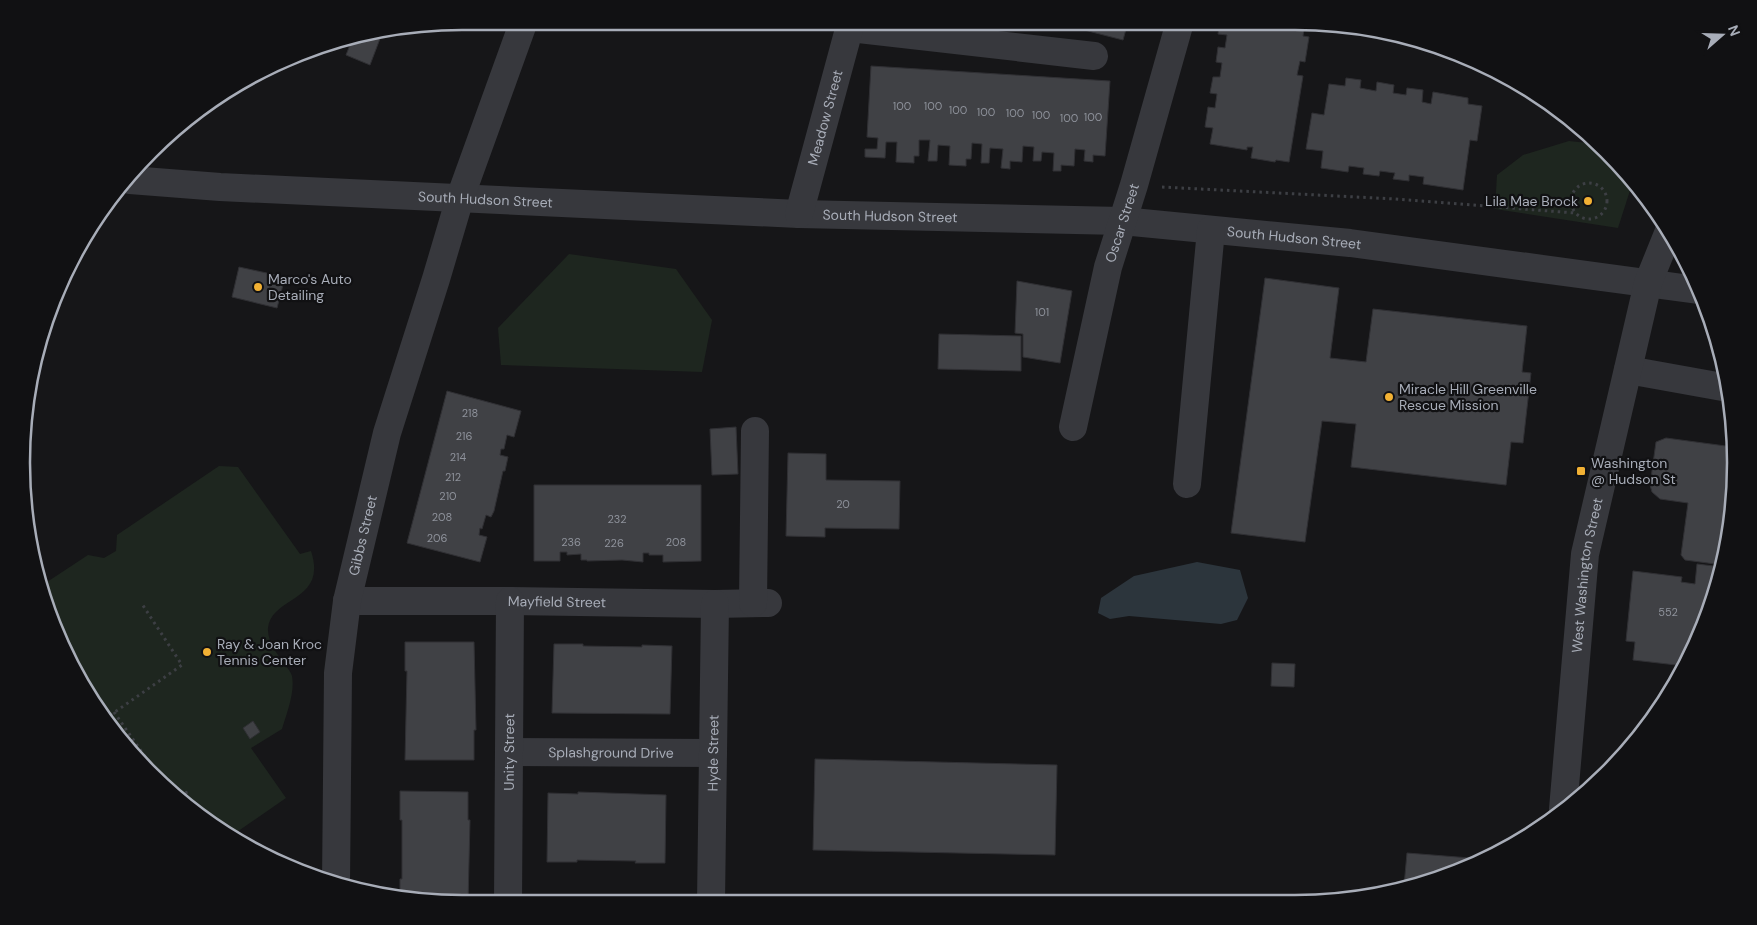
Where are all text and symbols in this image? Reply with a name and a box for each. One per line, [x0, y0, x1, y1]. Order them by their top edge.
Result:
north arrow [1697, 10, 1747, 60]
text: N [1724, 23, 1744, 38]
street label: Meadow Street [804, 68, 847, 167]
house number: 100 [893, 99, 911, 113]
house number: 100 [924, 99, 942, 113]
house number: 100 [949, 103, 967, 117]
house number: 100 [977, 105, 995, 119]
house number: 100 [1006, 106, 1024, 120]
house number: 100 [1032, 108, 1050, 122]
house number: 100 [1084, 110, 1102, 124]
house number: 100 [1060, 111, 1078, 125]
street label: Oscar Street [1101, 181, 1143, 265]
street label: South Hudson Street [418, 187, 553, 212]
place label: Lila Mae Brock [1485, 192, 1578, 210]
marker: Lila Mae Brock [1582, 195, 1594, 207]
street label: South Hudson Street [822, 206, 958, 226]
street label: South Hudson Street [1226, 222, 1363, 253]
place label: Marco's Auto Detailing [268, 270, 352, 304]
marker: Marco's Auto Detailing [252, 281, 264, 293]
house number: 101 [1035, 305, 1049, 319]
place label: Miracle Hill Greenville Rescue Mission [1399, 380, 1537, 414]
marker: Miracle Hill Greenville Rescue Mission [1383, 391, 1395, 403]
house number: 218 [462, 406, 478, 420]
house number: 216 [456, 429, 472, 443]
house number: 214 [450, 450, 467, 464]
place label: Washington @ Hudson St [1591, 454, 1676, 488]
marker: Washington @ Hudson St [1575, 465, 1587, 477]
house number: 212 [445, 470, 461, 484]
house number: 210 [439, 489, 457, 503]
street label: Gibbs Street [344, 493, 381, 577]
street label: West Washington Street [1567, 496, 1607, 654]
house number: 20 [836, 497, 850, 511]
house number: 208 [432, 510, 452, 524]
house number: 232 [607, 512, 627, 526]
house number: 206 [427, 531, 447, 545]
house number: 236 [561, 535, 581, 549]
house number: 208 [666, 535, 686, 549]
house number: 226 [604, 536, 624, 550]
street label: Mayfield Street [508, 592, 606, 611]
house number: 552 [1658, 605, 1678, 619]
place label: Ray & Joan Kroc Tennis Center [217, 635, 322, 669]
marker: Ray & Joan Kroc Tennis Center [201, 646, 213, 658]
street label: Unity Street [500, 713, 518, 791]
street label: Hyde Street [703, 714, 723, 792]
street label: Splashground Drive [548, 743, 674, 762]

